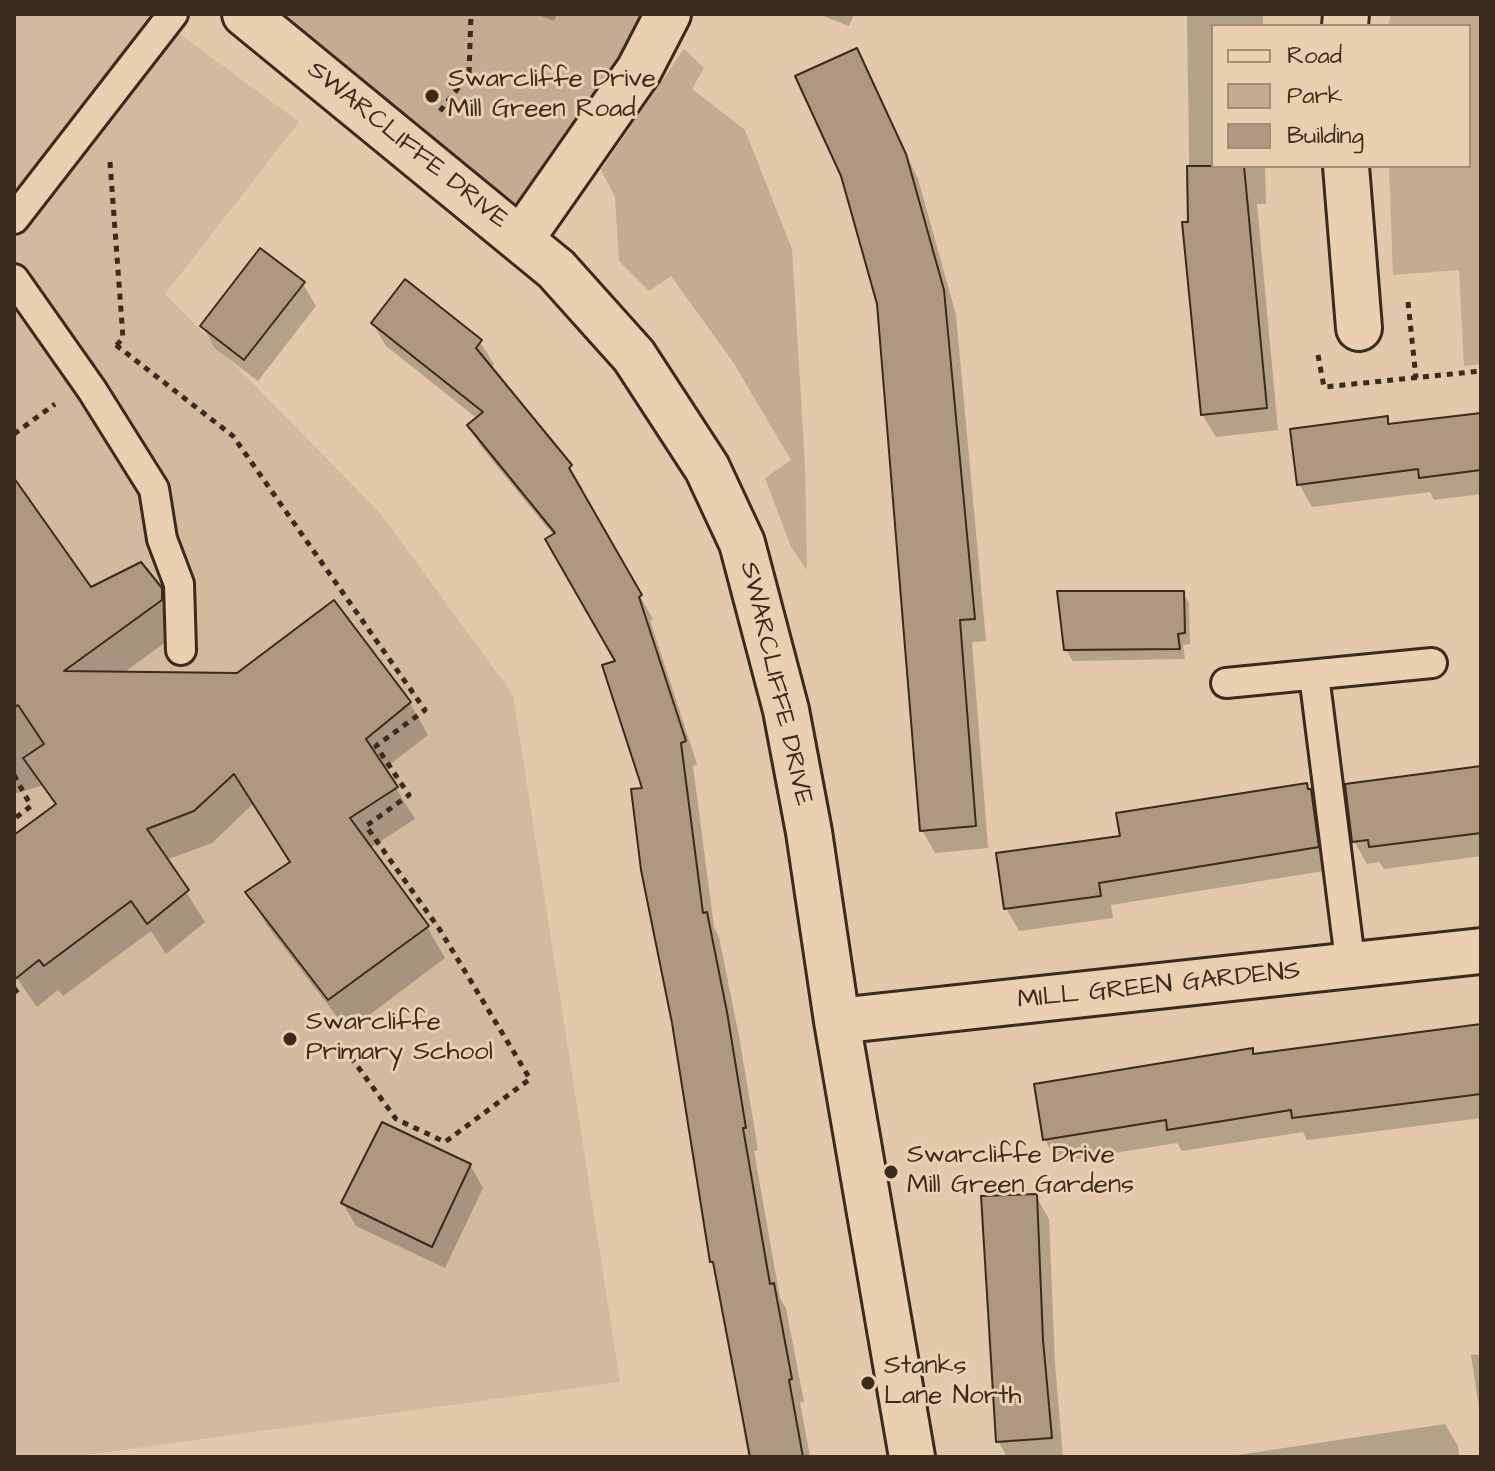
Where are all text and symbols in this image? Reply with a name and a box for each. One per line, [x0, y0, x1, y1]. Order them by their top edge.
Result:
legend [1211, 24, 1471, 168]
text: Road [1287, 39, 1342, 73]
street label: SWARCLIFFE DRIVE [300, 55, 514, 237]
place label: Swarcliffe Drive Mill Green Road [448, 65, 656, 126]
text: Park [1287, 79, 1343, 113]
marker: Swarcliffe Drive Mill Green Road [423, 87, 441, 105]
text: Building [1287, 119, 1364, 153]
street label: SWARCLIFFE DRIVE [732, 559, 818, 809]
street label: MILL GREEN GARDENS [1016, 957, 1302, 1017]
place label: Swarcliffe Primary School [306, 1008, 493, 1070]
marker: Swarcliffe Primary School [281, 1030, 299, 1048]
place label: Swarcliffe Drive Mill Green Gardens [907, 1141, 1134, 1202]
marker: Swarcliffe Drive Mill Green Gardens [882, 1163, 900, 1181]
place label: Stanks Lane North [884, 1352, 1021, 1414]
marker: Stanks Lane North [859, 1374, 877, 1392]

